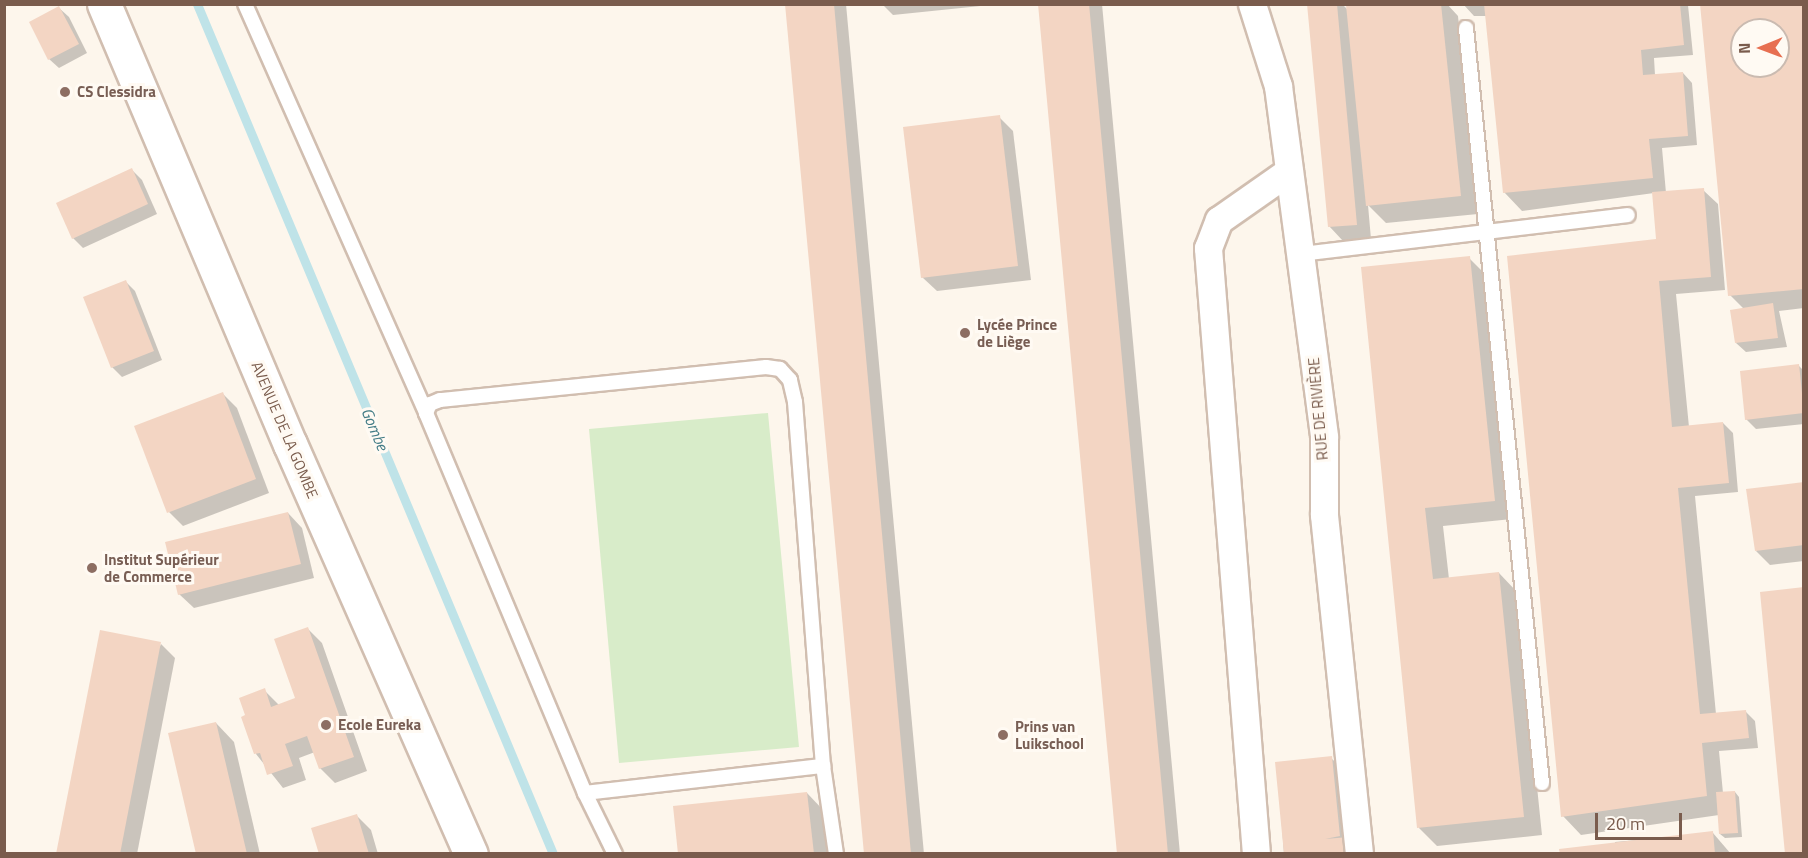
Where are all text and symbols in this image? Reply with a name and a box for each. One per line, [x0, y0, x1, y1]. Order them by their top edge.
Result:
north arrow [1730, 18, 1790, 78]
text: N [1732, 43, 1756, 54]
place label: CS Clessidra [77, 83, 156, 101]
marker: CS Clessidra [58, 85, 72, 99]
place label: Lycée Prince de Liège [977, 315, 1057, 350]
marker: Lycée Prince de Liège [958, 326, 972, 340]
street label: RUE DE RIVIÈRE [1305, 357, 1331, 461]
street label: AVENUE DE LA GOMBE [248, 359, 322, 501]
water label: Gombe [357, 405, 393, 453]
place label: Institut Supérieur de Commerce [104, 550, 219, 585]
marker: Institut Supérieur de Commerce [85, 561, 99, 575]
place label: Ecole Eureka [338, 716, 421, 734]
place label: Prins van Luikschool [1015, 717, 1084, 752]
marker: Ecole Eureka [319, 718, 333, 732]
marker: Prins van Luikschool [996, 728, 1010, 742]
scale bar [1598, 801, 1685, 839]
text: 20 m [1606, 810, 1645, 837]

